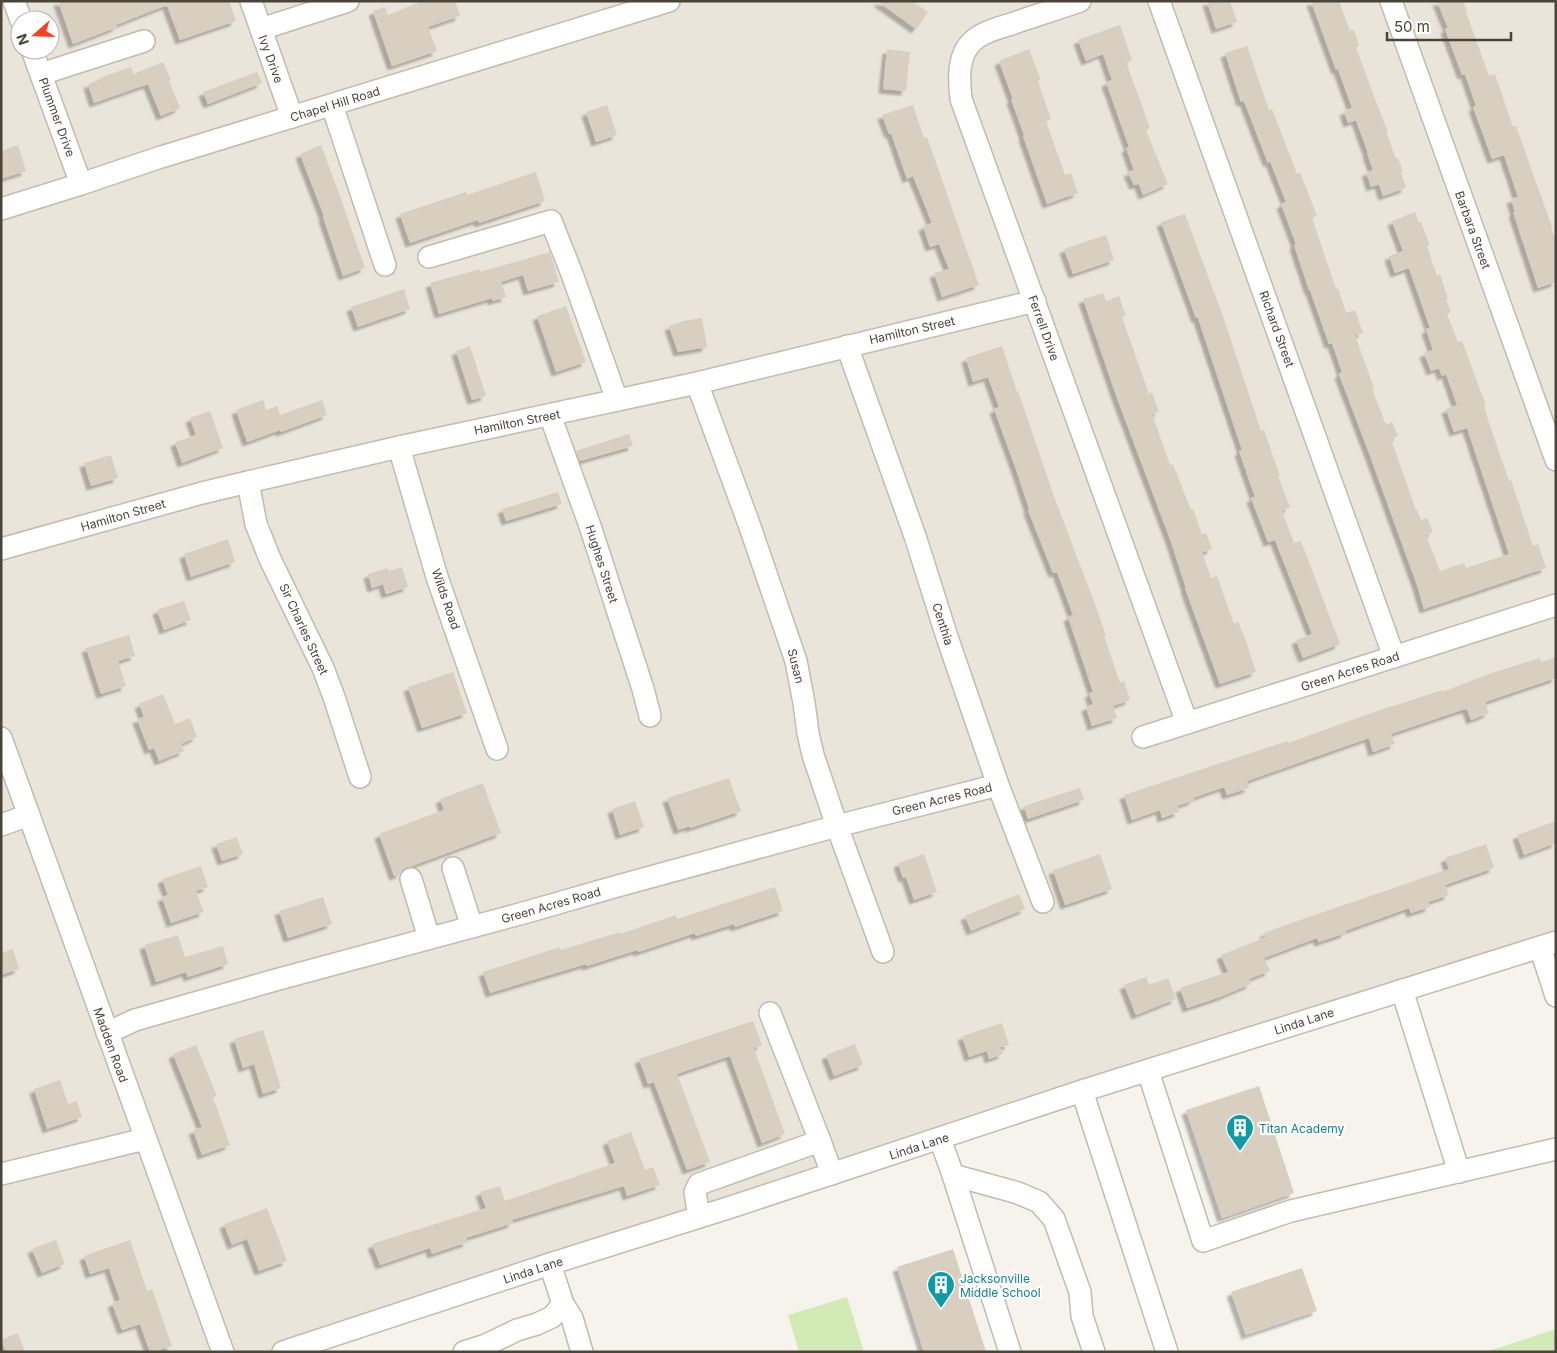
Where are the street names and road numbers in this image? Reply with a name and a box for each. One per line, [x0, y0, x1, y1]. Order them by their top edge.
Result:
street label: Ivy Drive [255, 33, 287, 85]
street label: Plummer Drive [36, 75, 78, 159]
street label: Chapel Hill Road [288, 83, 382, 125]
street label: Barbara Street [1452, 189, 1494, 271]
street label: Richard Street [1256, 289, 1298, 369]
street label: Ferrell Drive [1025, 293, 1063, 363]
street label: Hamilton Street [868, 313, 956, 347]
street label: Hamilton Street [473, 406, 561, 438]
street label: Hamilton Street [79, 496, 167, 534]
street label: Hughes Street [582, 523, 622, 605]
street label: Wilds Road [429, 566, 463, 632]
street label: Sir Charles Street [276, 581, 332, 677]
street label: Centhia [929, 601, 957, 647]
street label: Susan [784, 647, 808, 685]
street label: Green Acres Road [1299, 648, 1401, 694]
street label: Green Acres Road [890, 779, 994, 819]
street label: Green Acres Road [500, 884, 602, 926]
street label: Linda Lane [1272, 1004, 1336, 1038]
street label: Madden Road [90, 1005, 132, 1085]
street label: Linda Lane [887, 1129, 951, 1163]
street label: Linda Lane [501, 1253, 565, 1287]

